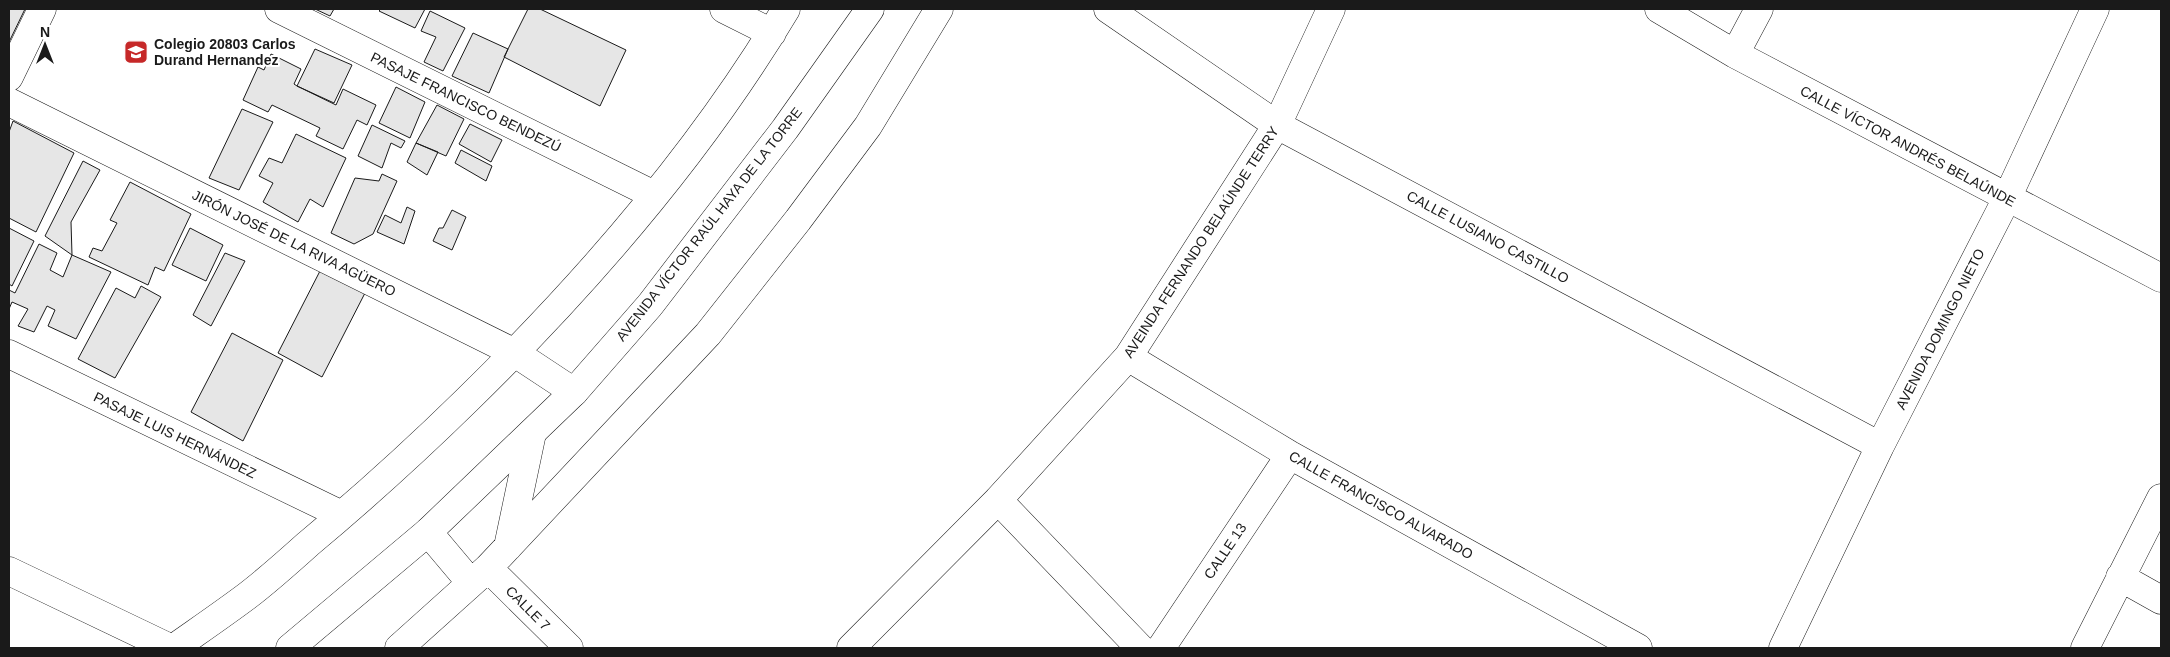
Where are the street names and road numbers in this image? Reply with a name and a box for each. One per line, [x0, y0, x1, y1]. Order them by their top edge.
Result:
street label: PASAJE FRANCISCO BENDEZÚ [368, 49, 564, 155]
street label: CALLE VÍCTOR ANDRÉS BELAÚNDE [1798, 82, 2018, 210]
street label: AVENIDA VÍCTOR RAÚL HAYA DE LA TORRE [613, 104, 805, 344]
street label: AVEINDA FERNANDO BELAÚNDE TERRY [1120, 123, 1282, 361]
street label: JIRÓN JOSÉ DE LA RIVA AGÜERO [190, 186, 399, 299]
street label: CALLE LUSIANO CASTILLO [1404, 187, 1572, 287]
street label: AVENIDA DOMINGO NIETO [1892, 246, 1988, 412]
street label: PASAJE LUIS HERNÁNDEZ [91, 389, 259, 482]
street label: CALLE FRANCISCO ALVARADO [1286, 448, 1476, 562]
street label: CALLE 13 [1201, 520, 1250, 582]
street label: CALLE 7 [503, 583, 554, 634]

